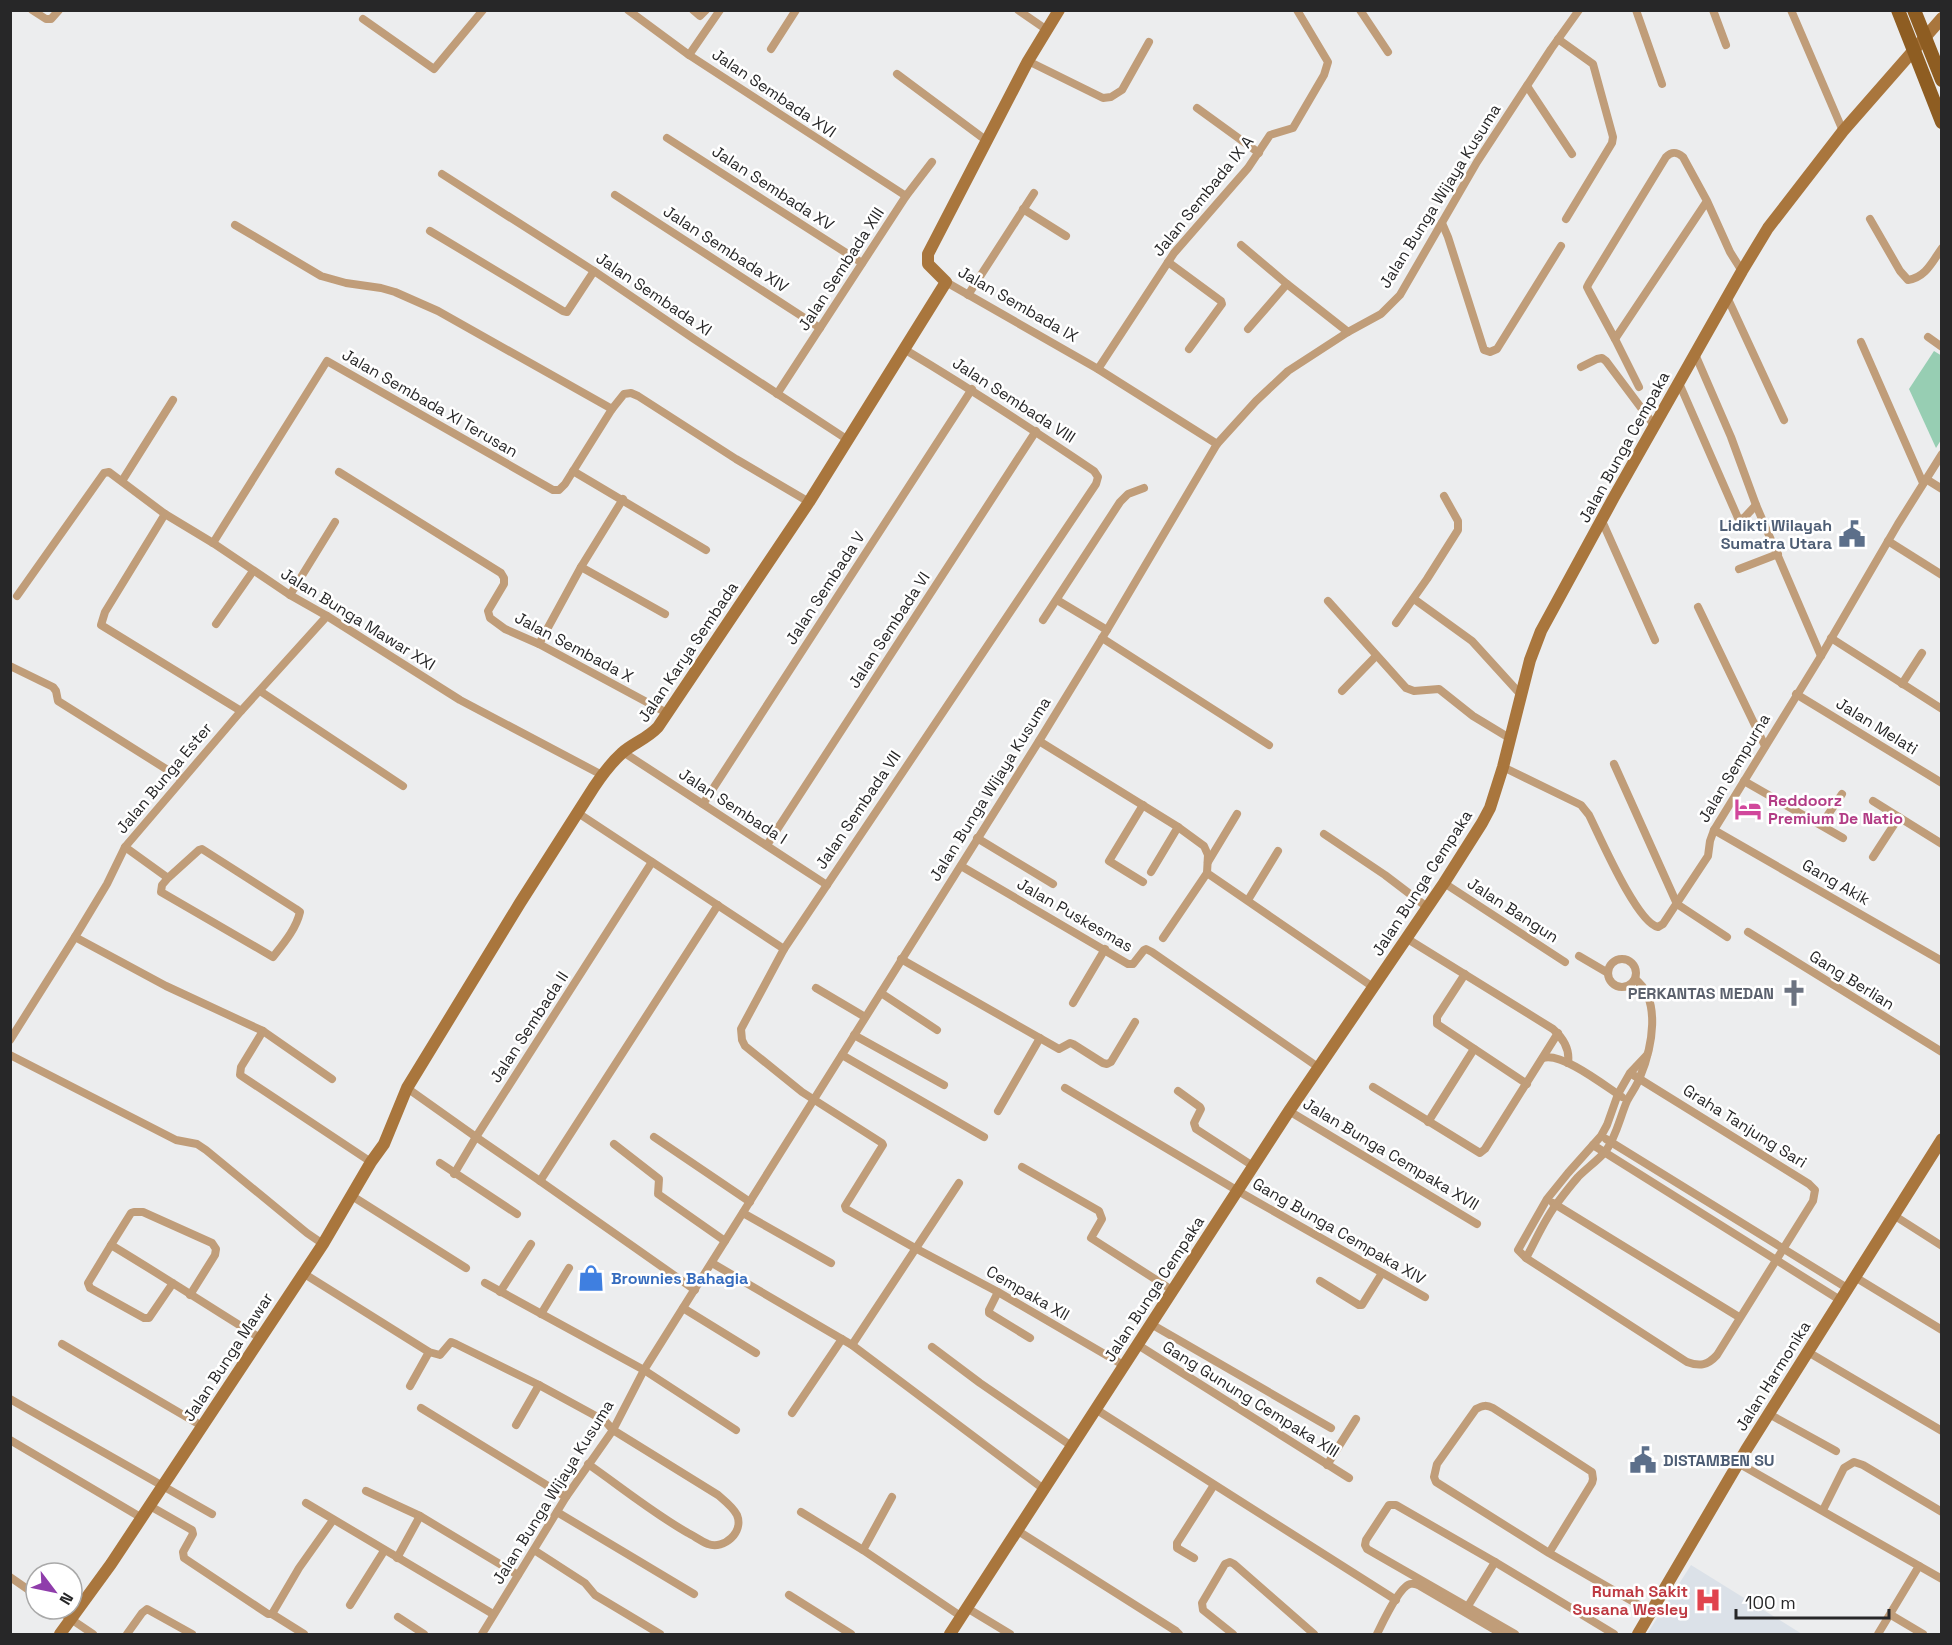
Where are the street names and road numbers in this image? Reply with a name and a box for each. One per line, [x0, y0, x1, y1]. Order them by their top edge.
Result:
street label: Jalan Sembada XVI [708, 44, 840, 142]
street label: Jalan Bunga Wijaya Kusuma [1375, 100, 1505, 292]
street label: Jalan Sembada IX A [1148, 131, 1258, 261]
street label: Jalan Sembada XV [708, 141, 838, 235]
street label: Jalan Sembada XIV [659, 201, 793, 297]
street label: Jalan Sembada XIII [793, 203, 889, 335]
street label: Jalan Sembada XI [592, 247, 716, 341]
street label: Jalan Sembada IX [954, 261, 1082, 347]
street label: Jalan Sembada XI Terusan [338, 344, 522, 462]
street label: Jalan Sembada VIII [948, 352, 1080, 448]
street label: Jalan Bunga Cempaka [1574, 368, 1674, 526]
street label: Jalan Sembada V [781, 527, 870, 649]
street label: Jalan Bunga Mawar XXI [277, 563, 439, 675]
street label: Jalan Sembada VI [843, 568, 935, 692]
street label: Jalan Karya Sembada [633, 578, 743, 726]
street label: Jalan Sembada X [511, 607, 637, 687]
street label: Jalan Bunga Wijaya Kusuma [925, 693, 1055, 885]
street label: Jalan Melati [1832, 693, 1922, 759]
street label: Jalan Sempurna [1693, 710, 1775, 826]
street label: Jalan Bunga Ester [111, 718, 217, 838]
street label: Jalan Sembada VII [810, 747, 906, 873]
street label: Jalan Sembada I [675, 763, 791, 849]
street label: Jalan Bunga Cempaka [1367, 806, 1477, 960]
street label: Gang Akik [1798, 854, 1874, 910]
street label: Jalan Puskesmas [1013, 873, 1137, 957]
street label: Jalan Bangun [1463, 873, 1563, 947]
street label: Gang Berlian [1805, 945, 1899, 1015]
street label: Jalan Sembada II [485, 967, 573, 1087]
street label: Graha Tanjung Sari [1679, 1079, 1811, 1173]
street label: Jalan Bunga Cempaka XVII [1299, 1093, 1483, 1215]
street label: Gang Bunga Cempaka XIV [1249, 1173, 1429, 1289]
street label: Jalan Bunga Cempaka [1099, 1212, 1209, 1366]
street label: Cempaka XII [983, 1261, 1073, 1325]
street label: Jalan Bunga Mawar [178, 1288, 278, 1426]
street label: Jalan Harmonika [1731, 1317, 1815, 1435]
street label: Gang Gunung Cempaka XIII [1159, 1336, 1343, 1462]
street label: Jalan Bunga Wijaya Kusuma [488, 1396, 618, 1588]

